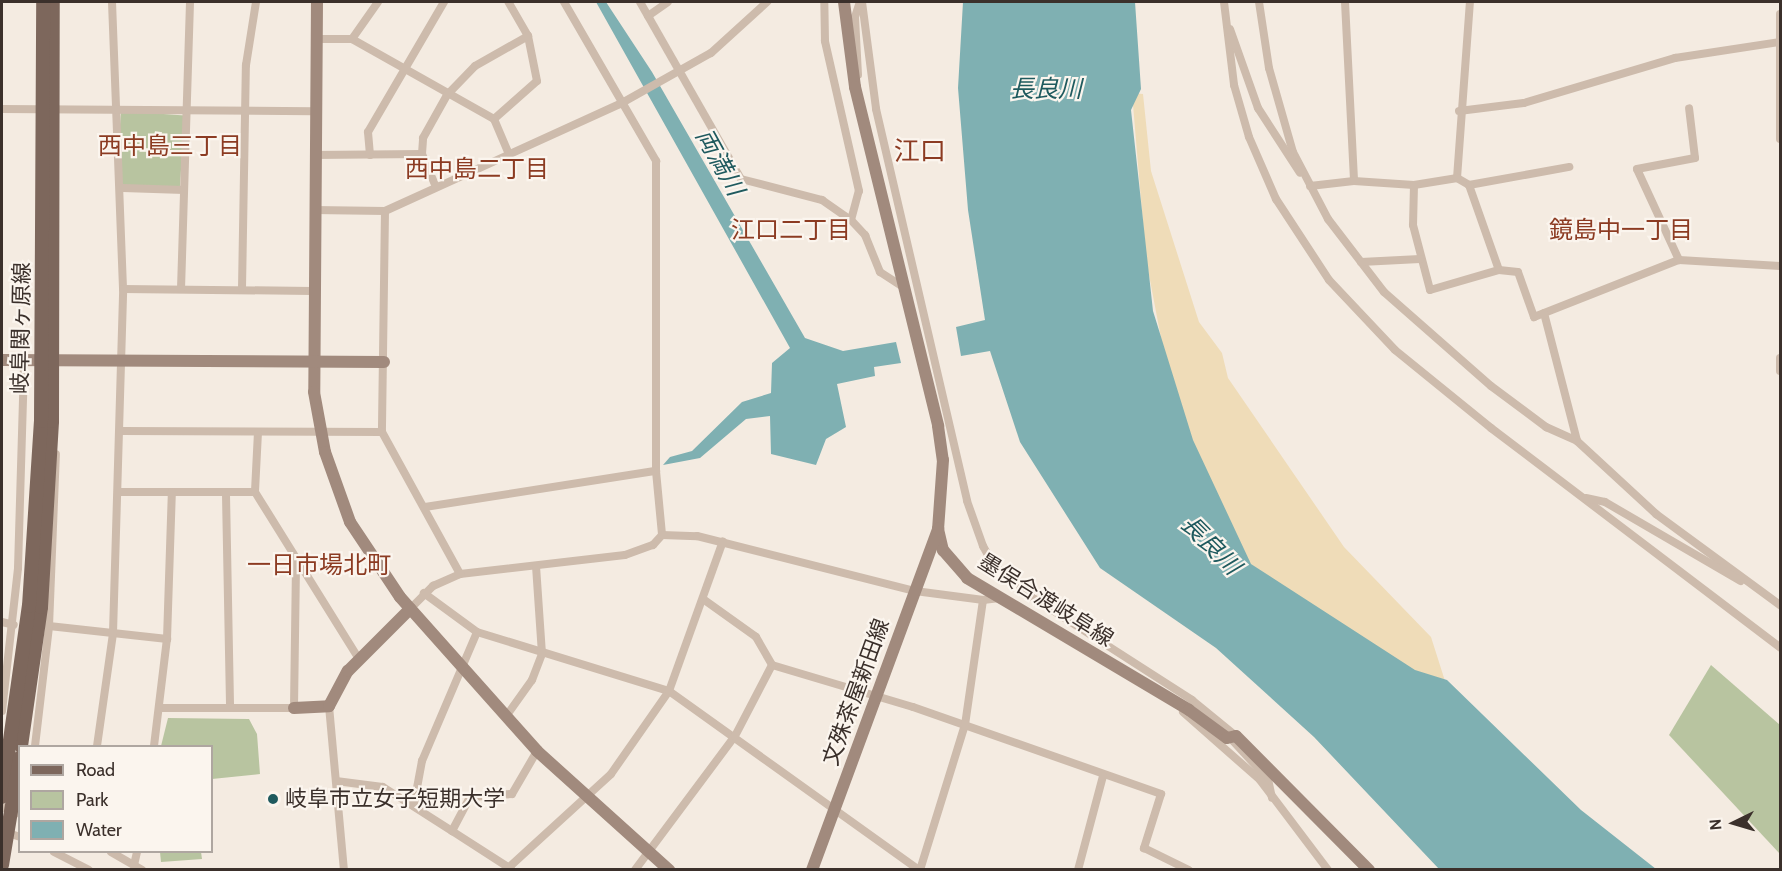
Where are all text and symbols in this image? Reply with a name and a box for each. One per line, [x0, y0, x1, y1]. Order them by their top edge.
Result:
water label: 長良川 [1010, 75, 1082, 103]
water label: 両満川 [690, 124, 750, 200]
district label: 西中島三丁目 [98, 132, 242, 160]
district label: 江口 [894, 136, 946, 168]
district label: 西中島二丁目 [405, 155, 549, 183]
district label: 江口二丁目 [731, 216, 851, 244]
district label: 鏡島中一丁目 [1549, 216, 1693, 244]
street label: 岐阜関ヶ原線 [7, 262, 35, 394]
water label: 長良川 [1175, 509, 1247, 581]
street label: 墨俣合渡岐阜線 [974, 548, 1118, 652]
district label: 一日市場北町 [247, 551, 391, 579]
street label: 文殊茶屋新田線 [817, 615, 895, 769]
legend [18, 745, 213, 853]
text: Road [76, 759, 115, 781]
place label: 岐阜市立女子短期大学 [285, 786, 505, 812]
text: Park [76, 789, 108, 811]
marker: 岐阜市立女子短期大学 [266, 792, 280, 806]
north arrow [1704, 793, 1764, 853]
text: N [1706, 818, 1726, 831]
text: Water [76, 819, 122, 841]

